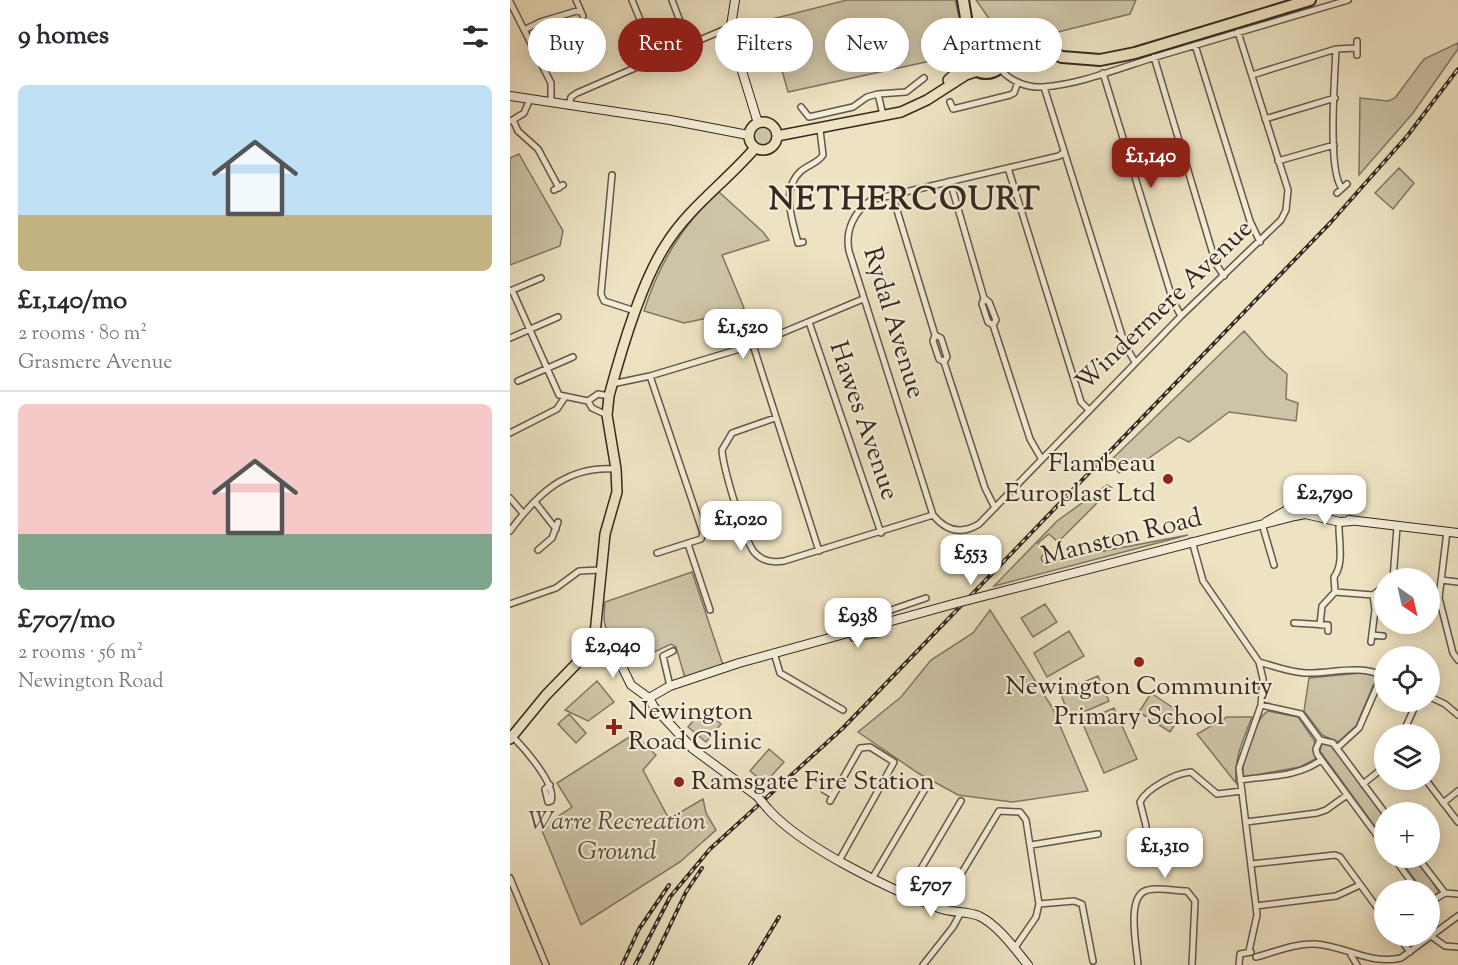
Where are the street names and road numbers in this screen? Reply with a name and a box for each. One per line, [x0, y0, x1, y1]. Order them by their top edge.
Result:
street label: Windermere Avenue [1068, 211, 1262, 401]
street label: Rydal Avenue [852, 243, 934, 403]
street label: Hawes Avenue [819, 337, 907, 505]
street label: Manston Road [1038, 500, 1206, 576]

